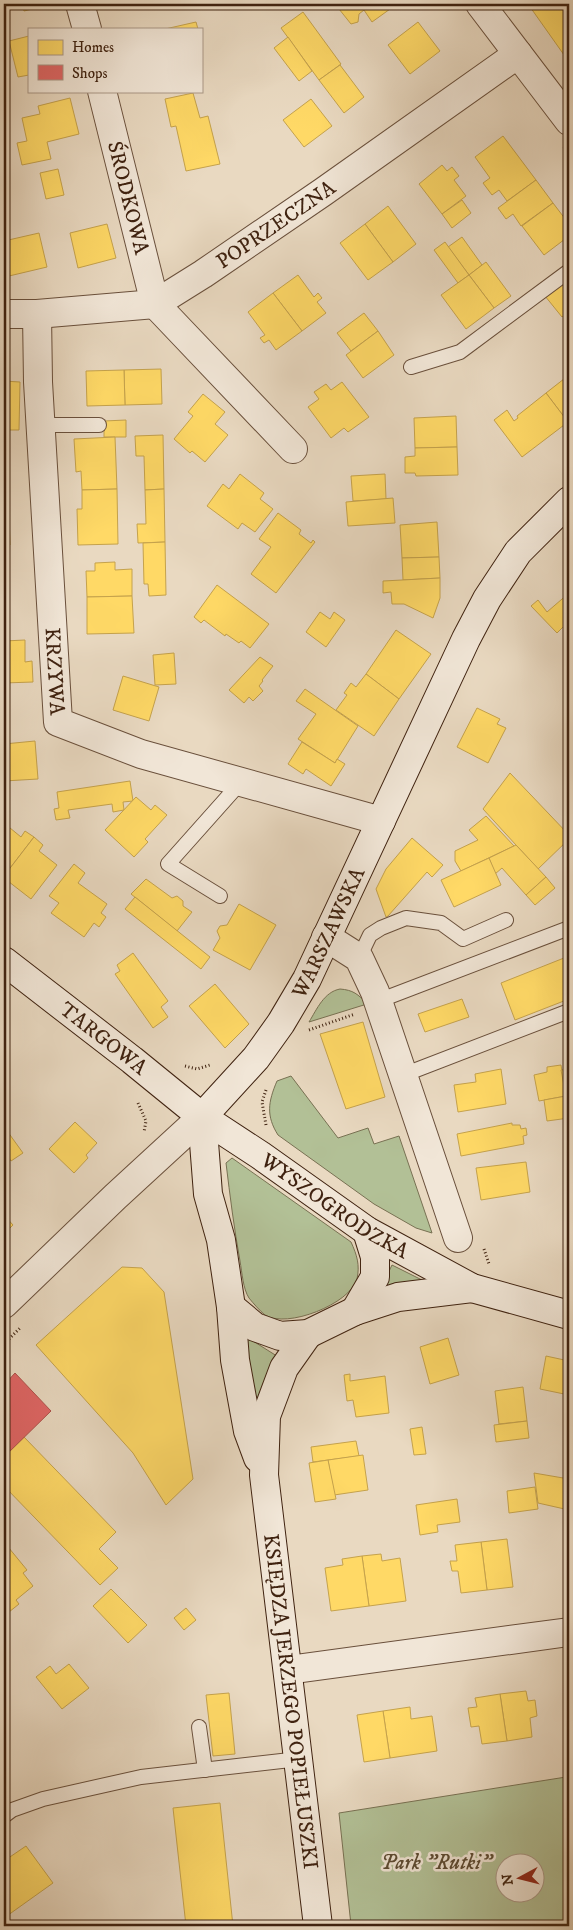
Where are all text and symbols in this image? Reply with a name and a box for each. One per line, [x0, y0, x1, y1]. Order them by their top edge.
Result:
legend [28, 28, 202, 92]
text: Homes [72, 38, 114, 57]
text: Shops [72, 64, 108, 83]
street label: ŚRODKOWA [101, 138, 154, 258]
street label: POPRZECZNA [211, 175, 342, 275]
street label: KRZYWA [38, 627, 70, 717]
street label: WARSZAWSKA [286, 863, 372, 1004]
street label: TARGOWA [54, 997, 153, 1081]
street label: WYSZOGRODZKA [255, 1147, 413, 1265]
street label: KSIĘDZA JERZEGO POPIEŁUSZKI [257, 1532, 323, 1871]
park label: Park "Rutki" [381, 1850, 494, 1876]
north arrow [496, 1852, 546, 1902]
text: N [498, 1872, 518, 1886]

